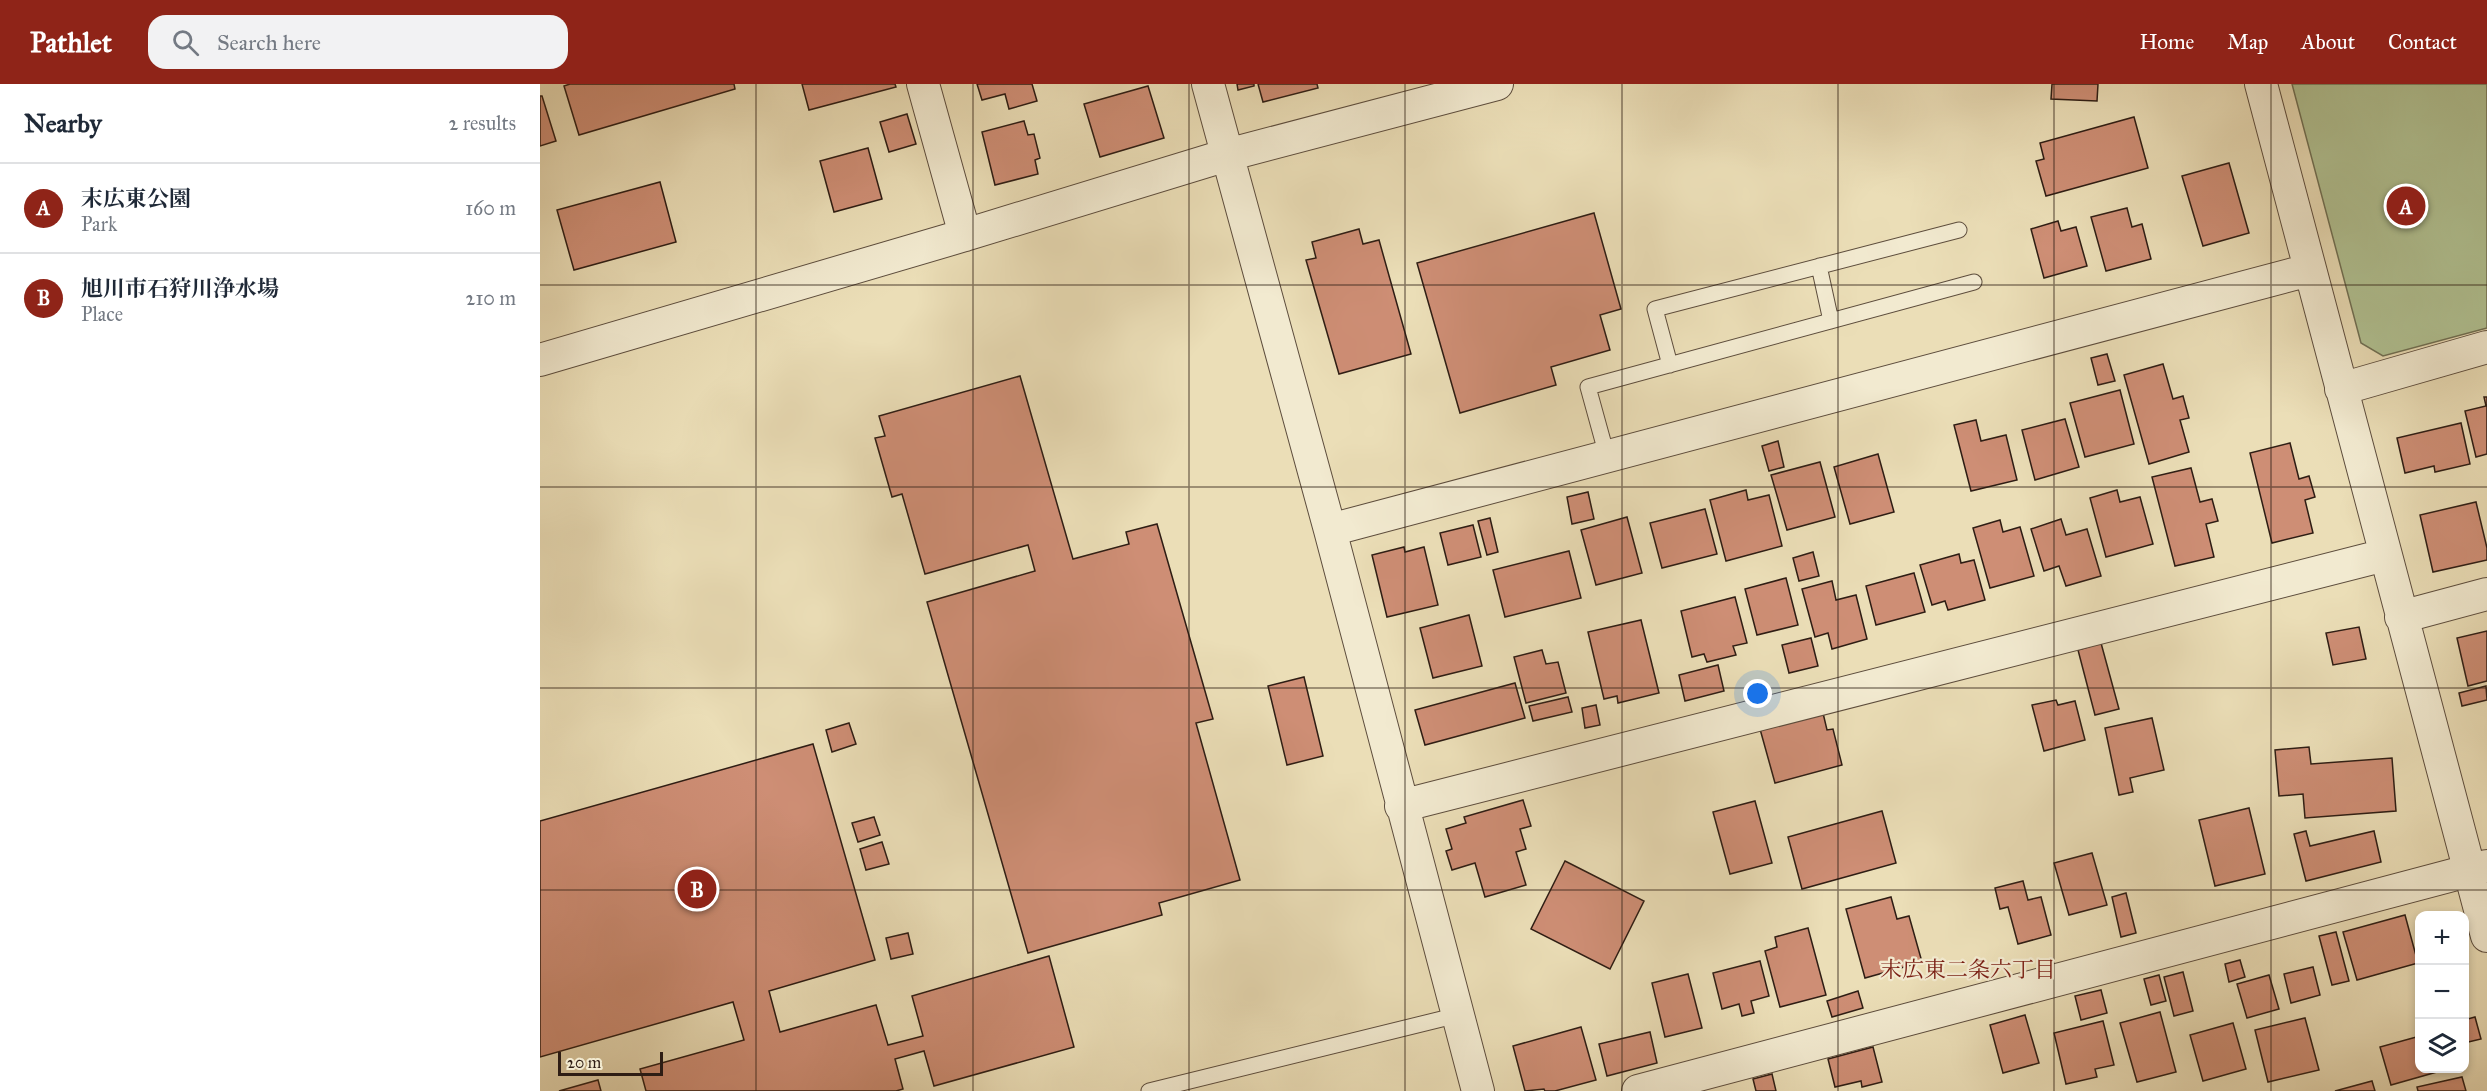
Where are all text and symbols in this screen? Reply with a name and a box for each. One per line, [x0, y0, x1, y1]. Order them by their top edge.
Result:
search box [148, 15, 568, 69]
text: Pathlet [30, 25, 112, 60]
icon: search [169, 26, 202, 59]
text: Search here [217, 29, 321, 56]
text: Home [2139, 29, 2194, 55]
text: Map [2227, 29, 2268, 55]
text: About [2301, 29, 2355, 55]
text: Contact [2388, 29, 2457, 55]
text: Nearby [24, 107, 102, 139]
text: 2 results [448, 111, 516, 135]
pin: A [2386, 184, 2426, 228]
text: 末広東公園 [81, 185, 191, 212]
text: A [37, 196, 50, 220]
text: 160 m [465, 196, 516, 220]
text: Park [81, 212, 117, 236]
text: 旭川市石狩川浄水場 [81, 275, 279, 302]
text: B [37, 286, 50, 310]
text: 210 m [466, 286, 516, 310]
text: Place [81, 302, 123, 326]
your location [1743, 679, 1772, 708]
pin: B [678, 866, 716, 912]
map controls [2415, 911, 2469, 1073]
button: + [2415, 911, 2469, 965]
district label: 末広東二条六丁目 [1880, 956, 2056, 983]
button: − [2415, 965, 2469, 1019]
button: layers [2415, 1019, 2469, 1073]
scale bar [558, 1049, 663, 1076]
text: 20 m [567, 1053, 601, 1072]

